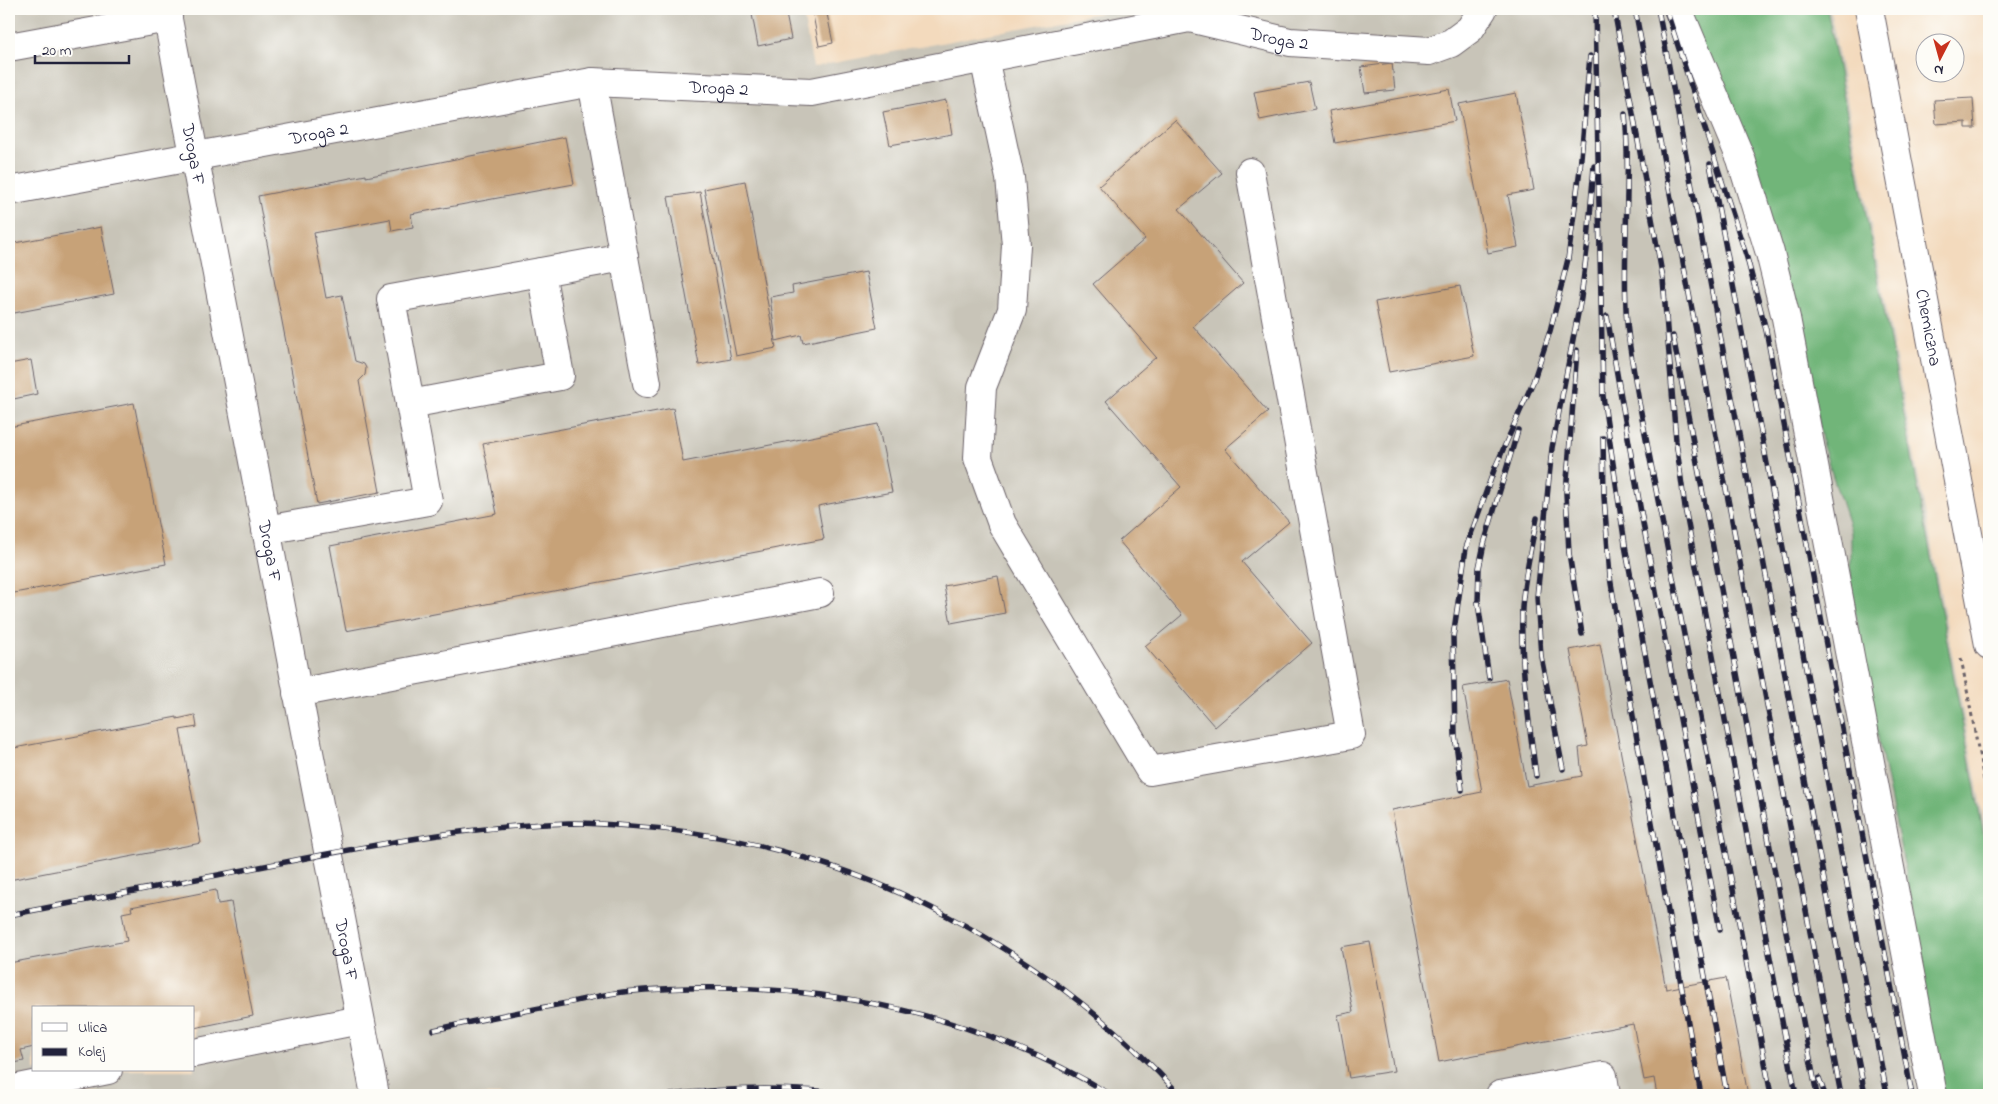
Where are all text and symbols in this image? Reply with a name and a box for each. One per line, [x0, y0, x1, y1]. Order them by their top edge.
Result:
street label: Droga 2 [1246, 22, 1309, 58]
scale bar [35, 32, 129, 64]
north arrow [1916, 32, 1966, 82]
text: 20 m [42, 40, 72, 62]
text: N [1933, 59, 1945, 80]
street label: Droga 2 [687, 75, 749, 104]
street label: Droga 2 [286, 117, 351, 154]
street label: Droga F [173, 121, 211, 188]
street label: Chemiczna [1907, 287, 1947, 368]
street label: Droga F [250, 517, 287, 585]
street label: Droga F [326, 916, 364, 983]
legend [32, 1006, 195, 1072]
text: Ulica [78, 1017, 107, 1039]
text: Kolej [78, 1041, 106, 1063]

